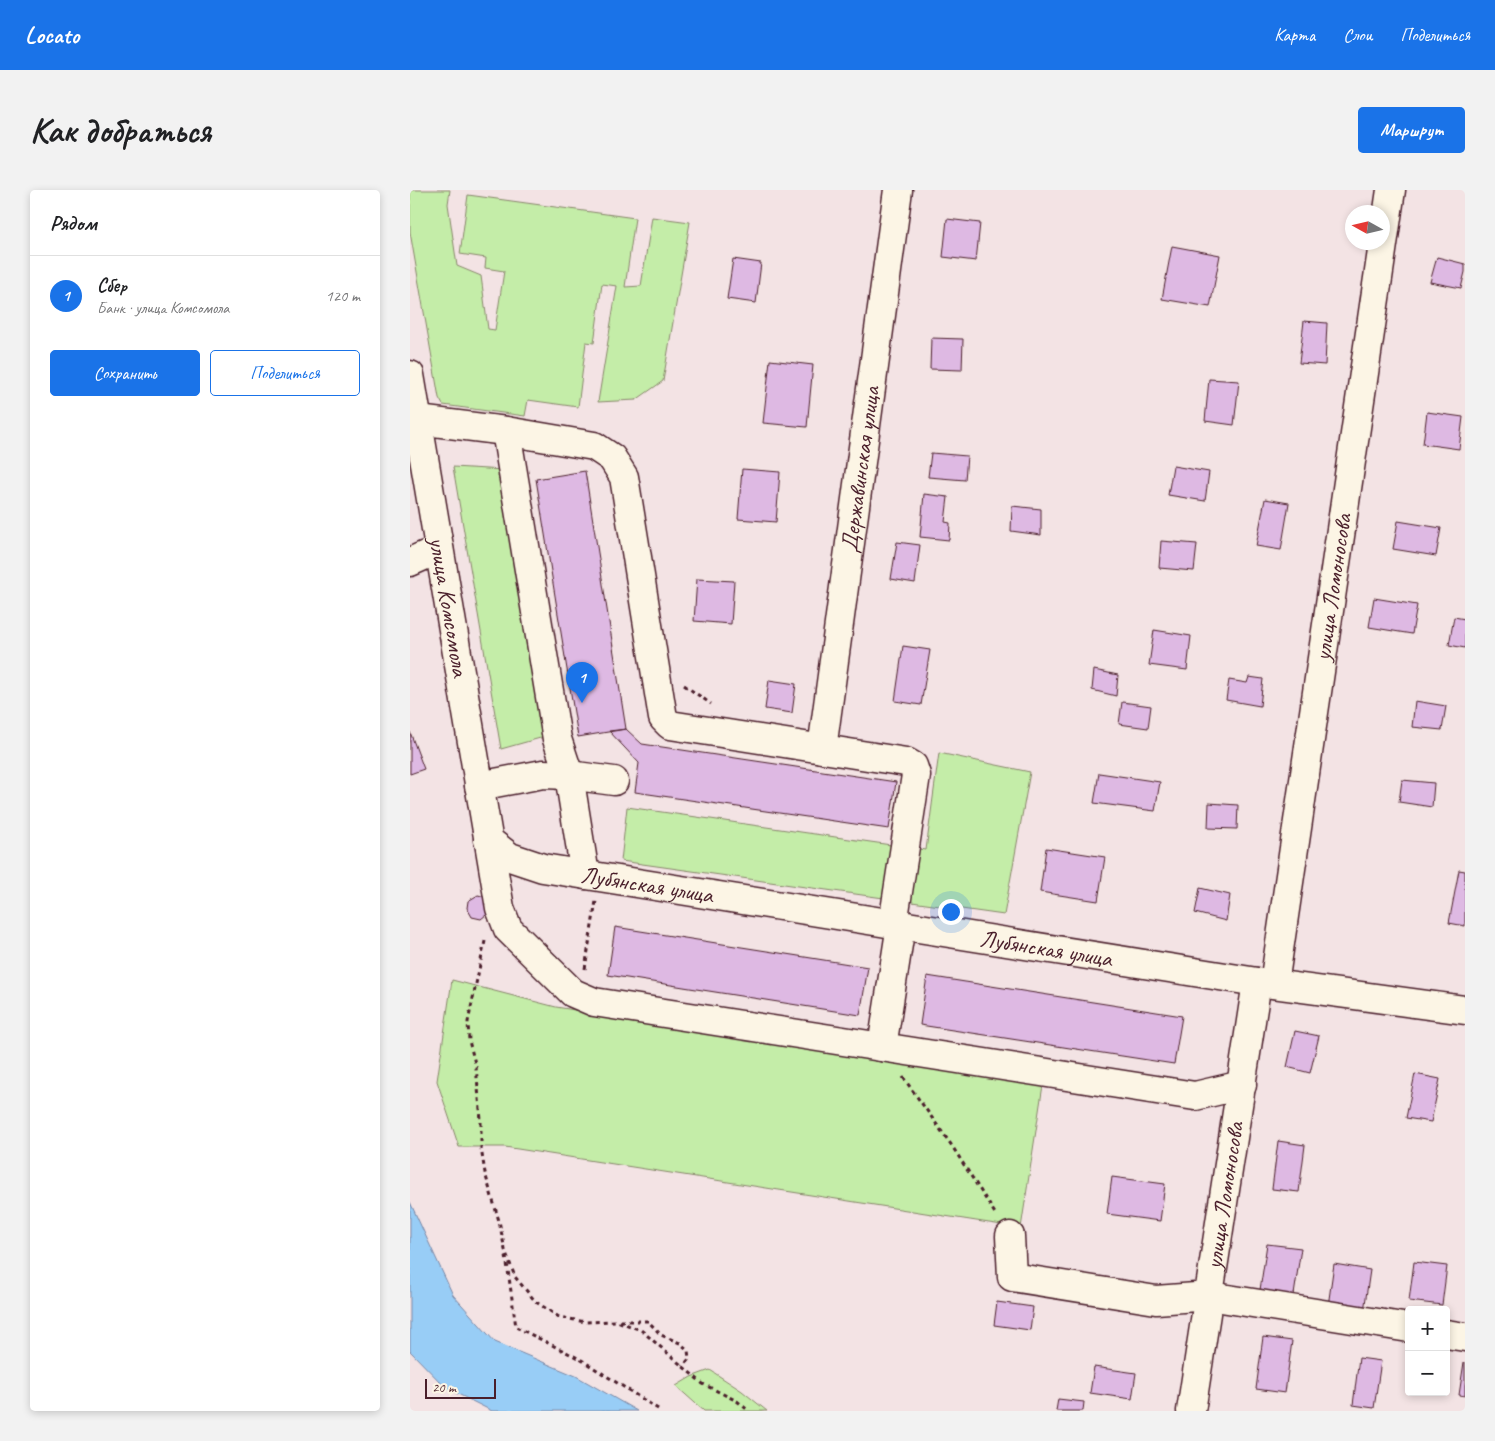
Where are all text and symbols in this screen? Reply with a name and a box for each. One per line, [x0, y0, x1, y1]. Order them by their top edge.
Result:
text: Locato [25, 20, 79, 50]
text: Карта [1274, 24, 1315, 46]
text: Слои [1343, 24, 1372, 46]
text: Поделиться [1400, 24, 1470, 46]
button: Маршрут [1358, 107, 1465, 153]
text: Как добраться [30, 108, 211, 153]
north arrow [1345, 205, 1390, 250]
text: Рядом [50, 210, 97, 236]
text: Сбер [97, 274, 127, 298]
text: 1 [62, 286, 70, 306]
text: 120 m [326, 286, 360, 306]
text: Банк · улица Комсомола [97, 298, 229, 318]
button: Сохранить [50, 350, 200, 396]
button: Поделиться [210, 350, 360, 396]
street label: Державинская улица [834, 383, 886, 554]
street label: улица Ломоносова [1307, 510, 1358, 665]
street label: улица Комсомола [422, 533, 476, 680]
pin: 1 [566, 662, 598, 703]
street label: Лубянская улица [579, 859, 717, 910]
your location [938, 899, 964, 925]
street label: Лубянская улица [978, 923, 1116, 974]
street label: улица Ломоносова [1198, 1119, 1250, 1273]
map controls [1405, 1306, 1450, 1396]
button: + [1405, 1306, 1450, 1351]
button: − [1405, 1351, 1450, 1396]
scale bar [425, 1376, 496, 1399]
text: 20 m [432, 1379, 456, 1396]

